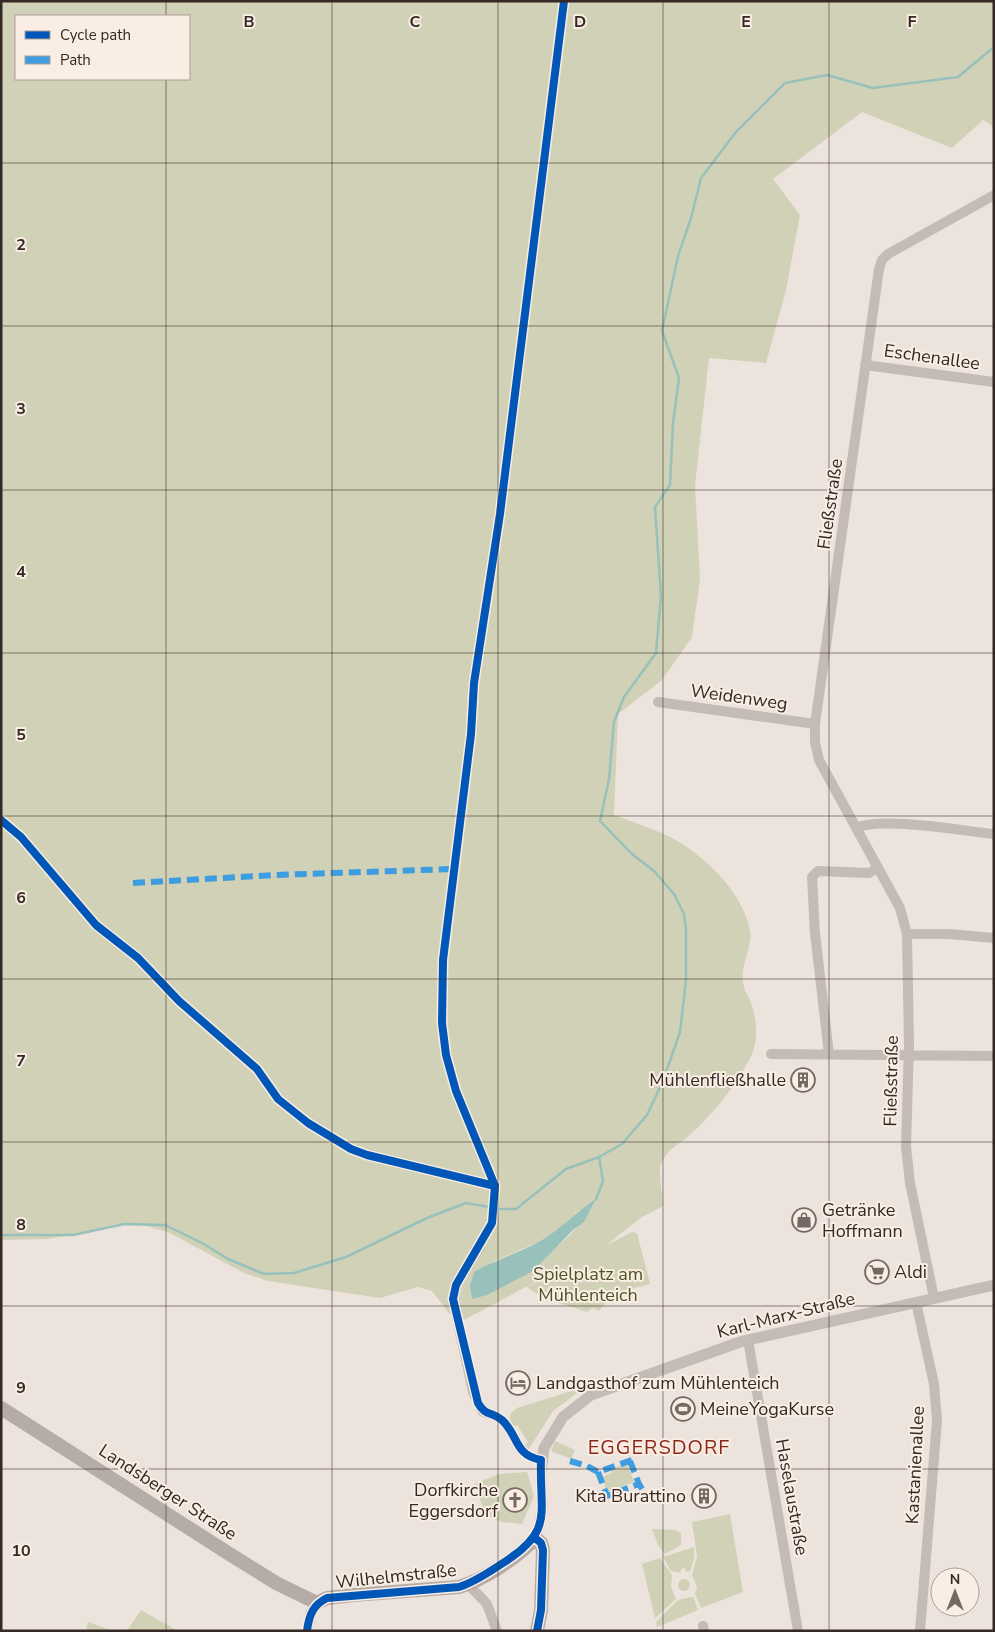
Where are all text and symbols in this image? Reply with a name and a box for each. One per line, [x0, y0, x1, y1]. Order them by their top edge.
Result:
text: B [243, 11, 255, 33]
text: C [410, 11, 421, 33]
text: D [574, 11, 586, 33]
text: E [741, 11, 751, 33]
text: F [908, 11, 917, 33]
legend [15, 15, 190, 80]
text: Cycle path [60, 25, 131, 45]
text: Path [60, 50, 91, 70]
text: 2 [16, 234, 26, 256]
street label: Eschenallee [882, 338, 982, 376]
text: 3 [16, 398, 26, 420]
street label: Fließstraße [812, 457, 848, 551]
text: 4 [16, 561, 26, 583]
street label: Weidenweg [689, 678, 789, 716]
text: 5 [16, 724, 26, 746]
text: 6 [16, 887, 26, 909]
street label: Fließstraße [878, 1035, 904, 1127]
text: 7 [16, 1050, 26, 1072]
building icon: Mühlenfließhalle [790, 1067, 816, 1093]
place label: Mühlenfließhalle [649, 1068, 786, 1092]
place label: Getränke Hoffmann [822, 1198, 903, 1243]
shop icon: Getränke Hoffmann [791, 1207, 817, 1233]
text: 8 [16, 1214, 26, 1236]
supermarket icon: Aldi [864, 1259, 890, 1285]
place label: Aldi [894, 1260, 927, 1284]
park label: Spielplatz am Mühlenteich [533, 1262, 643, 1307]
street label: Karl-Marx-Straße [714, 1286, 858, 1344]
hotel icon: Landgasthof zum Mühlenteich [505, 1370, 531, 1396]
place label: Landgasthof zum Mühlenteich [536, 1371, 780, 1395]
text: 9 [16, 1377, 26, 1399]
sports icon: MeineYogaKurse [670, 1396, 696, 1422]
place label: MeineYogaKurse [700, 1397, 834, 1421]
street label: Kastanienallee [900, 1405, 930, 1525]
district label: EGGERSDORF [588, 1434, 730, 1461]
street label: Haselaustraße [770, 1437, 814, 1557]
street label: Landsberger Straße [94, 1438, 242, 1546]
place label: Dorfkirche Eggersdorf [408, 1478, 499, 1523]
building icon: Kita Burattino [691, 1483, 717, 1509]
place label: Kita Burattino [575, 1484, 686, 1508]
church icon: Dorfkirche Eggersdorf [502, 1487, 528, 1513]
text: 10 [11, 1540, 31, 1562]
street label: Wilhelmstraße [334, 1558, 458, 1594]
north arrow [930, 1567, 980, 1617]
text: N [950, 1570, 960, 1589]

